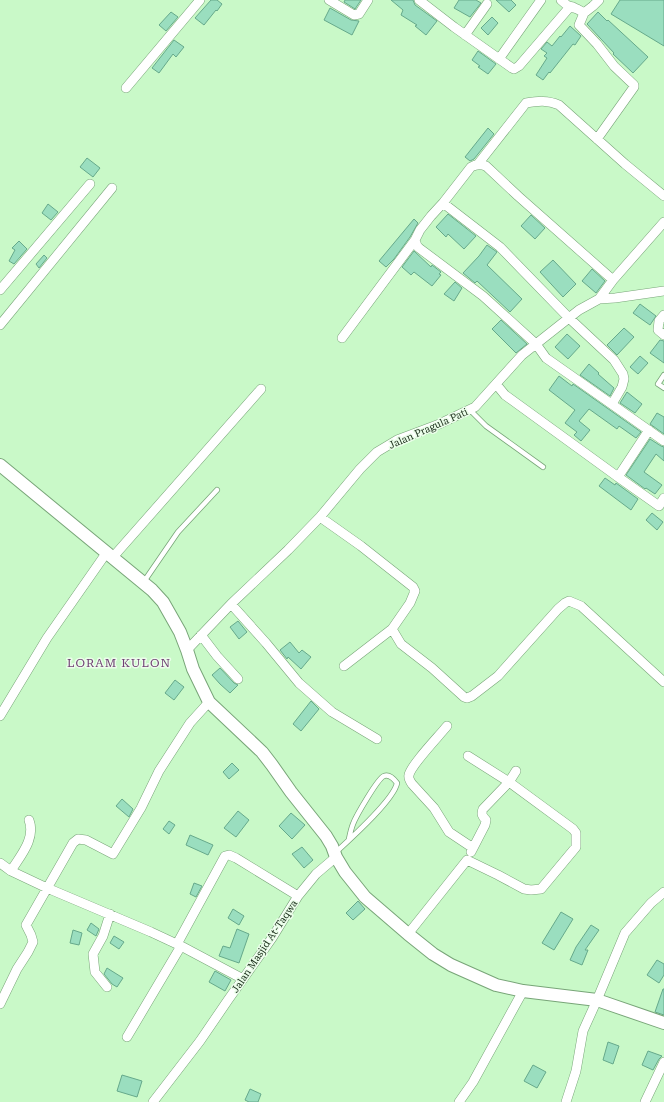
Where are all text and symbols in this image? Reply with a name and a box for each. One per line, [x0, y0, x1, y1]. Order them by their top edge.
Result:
street label: Jalan Pragula Pati [387, 406, 470, 451]
district label: LORAM KULON [67, 656, 171, 670]
street label: Jalan Masjid At-Taqwa [229, 898, 300, 995]

